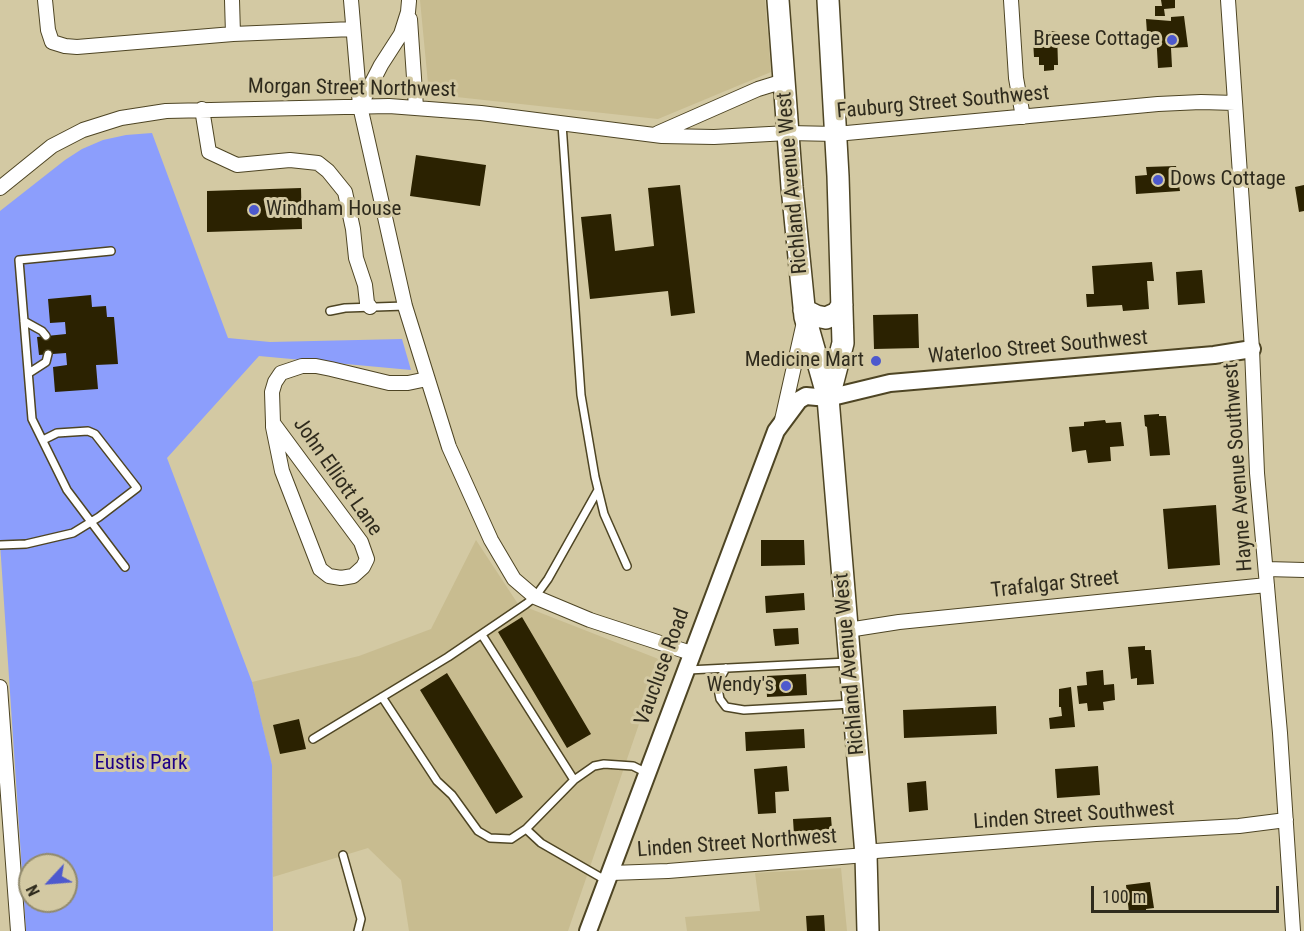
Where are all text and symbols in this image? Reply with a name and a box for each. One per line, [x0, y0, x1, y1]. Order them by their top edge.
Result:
place label: Breese Cottage [1033, 27, 1160, 53]
marker: Breese Cottage [1165, 33, 1179, 47]
street label: Morgan Street Northwest [248, 75, 456, 103]
street label: Fauburg Street Southwest [836, 81, 1050, 125]
street label: Richland Avenue West [772, 91, 814, 275]
place label: Dows Cottage [1170, 167, 1286, 193]
marker: Dows Cottage [1151, 173, 1165, 187]
place label: Windham House [266, 197, 401, 223]
marker: Windham House [247, 203, 261, 217]
street label: Waterloo Street Southwest [927, 326, 1149, 370]
place label: Medicine Mart [745, 348, 864, 374]
marker: Medicine Mart [869, 354, 883, 368]
street label: Hayne Avenue Southwest [1219, 362, 1259, 572]
street label: John Elliott Lane [287, 413, 387, 541]
street label: Trafalgar Street [990, 566, 1120, 604]
street label: Richland Avenue West [829, 572, 871, 756]
street label: Vaucluse Road [630, 605, 696, 729]
place label: Wendy's [707, 673, 774, 699]
marker: Wendy's [779, 679, 793, 693]
park label: Eustis Park [95, 751, 187, 777]
street label: Linden Street Southwest [973, 796, 1175, 836]
street label: Linden Street Northwest [636, 824, 838, 864]
north arrow [18, 853, 78, 913]
scale bar [1094, 874, 1282, 912]
text: N [22, 882, 44, 899]
text: 100 m [1102, 886, 1146, 907]

